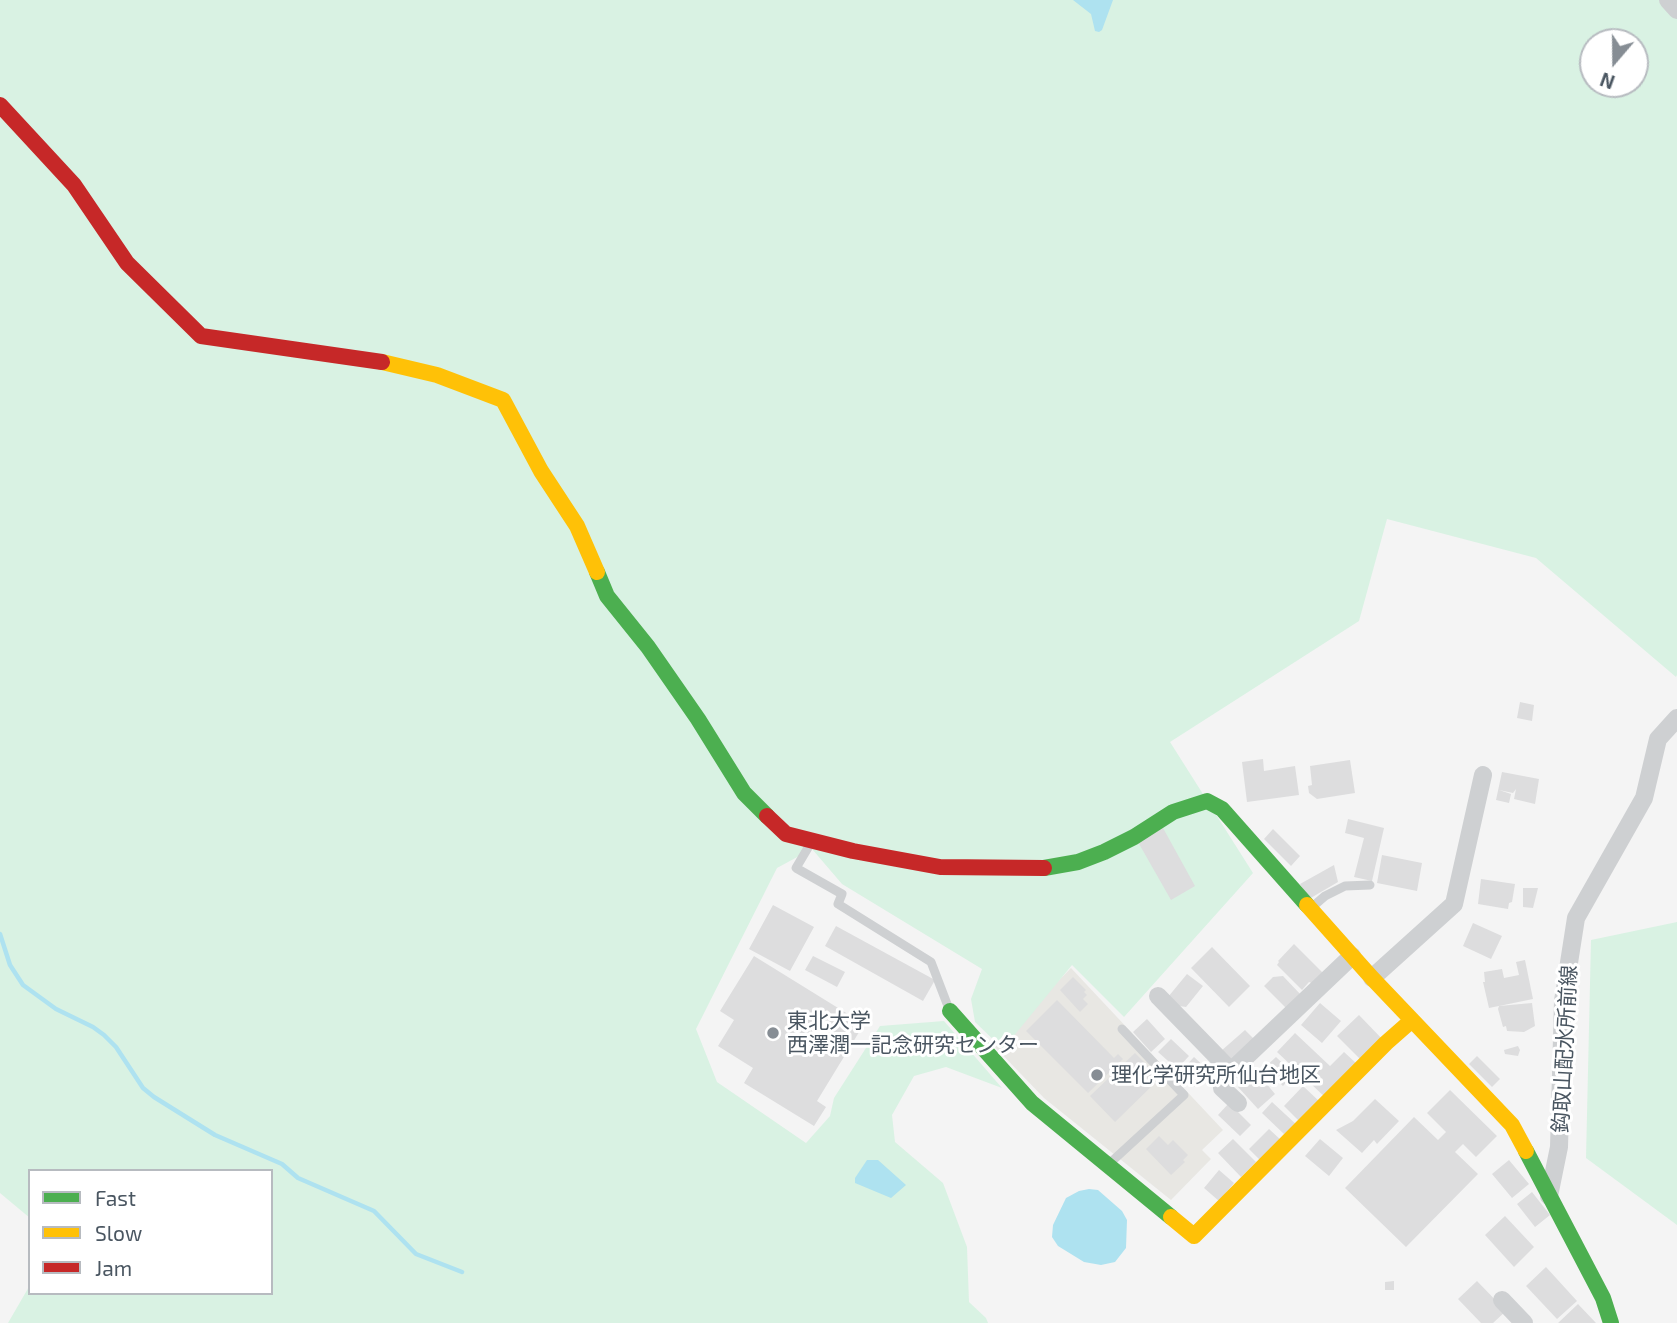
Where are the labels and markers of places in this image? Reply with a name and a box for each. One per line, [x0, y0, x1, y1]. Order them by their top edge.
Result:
place label: 東北大学 西澤潤一記念研究センター [787, 1008, 1039, 1058]
marker: 東北大学 西澤潤一記念研究センター [765, 1025, 781, 1041]
place label: 理化学研究所仙台地区 [1111, 1062, 1321, 1088]
marker: 理化学研究所仙台地区 [1089, 1067, 1105, 1083]

